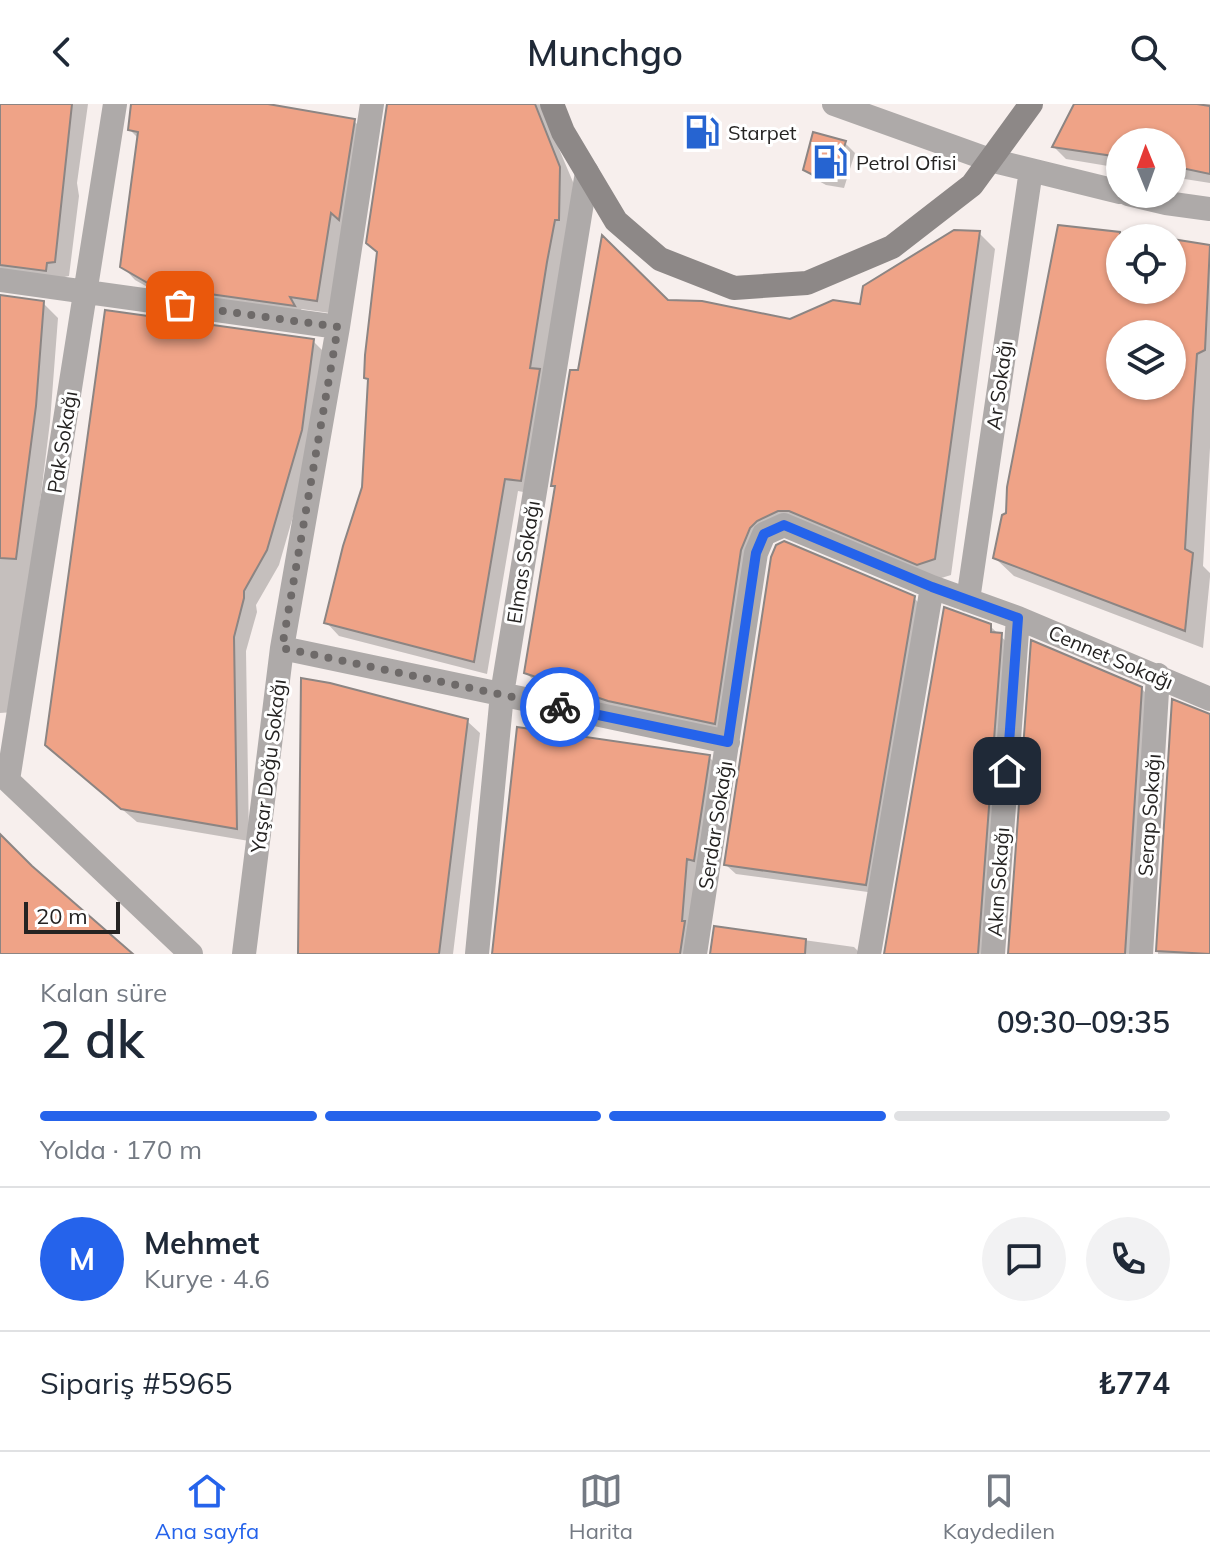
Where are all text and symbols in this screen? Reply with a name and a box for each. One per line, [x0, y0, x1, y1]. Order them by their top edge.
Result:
icon: back [40, 30, 84, 74]
text: Munchgo [527, 30, 683, 75]
icon: search [1126, 30, 1170, 74]
fuel station icon: Starpet [683, 113, 721, 151]
place label: Starpet [728, 120, 797, 145]
north arrow [1106, 128, 1186, 208]
map controls [1106, 128, 1186, 400]
fuel station icon: Petrol Ofisi [811, 143, 849, 181]
place label: Petrol Ofisi [856, 150, 957, 175]
button: locate [1106, 224, 1186, 304]
pin [146, 271, 214, 339]
icon: bag [158, 283, 202, 327]
button: layers [1106, 320, 1186, 400]
street label: Ar Sokağı [980, 339, 1018, 431]
street label: Pak Sokağı [42, 389, 82, 495]
street label: Elmas Sokağı [501, 499, 545, 625]
street label: Cennet Sokağı [1045, 619, 1177, 695]
courier [520, 667, 600, 747]
street label: Yaşar Doğu Sokağı [245, 678, 291, 855]
icon: bike [538, 685, 582, 729]
pin [973, 737, 1041, 805]
icon: home [985, 749, 1029, 793]
street label: Serap Sokağı [1132, 753, 1166, 877]
street label: Serdar Sokağı [692, 759, 738, 891]
street label: Akın Sokağı [982, 826, 1014, 938]
scale bar [24, 898, 120, 934]
text: 20 m [36, 902, 87, 930]
text: Kalan süre [40, 976, 167, 1009]
text: 09:30–09:35 [997, 1003, 1170, 1041]
text: 2 dk [40, 1006, 144, 1071]
text: Yolda · 170 m [40, 1133, 202, 1166]
button: chat [982, 1217, 1066, 1301]
button: phone [1086, 1217, 1170, 1301]
text: Mehmet [144, 1224, 259, 1262]
text: M [69, 1240, 95, 1278]
text: Kurye · 4.6 [144, 1262, 270, 1295]
text: Sipariş #5965 [40, 1364, 233, 1402]
text: ₺774 [1098, 1364, 1170, 1402]
tab: Ana sayfa [155, 1469, 259, 1545]
tab: Harita [569, 1469, 633, 1545]
tab: Kaydedilen [943, 1469, 1055, 1545]

